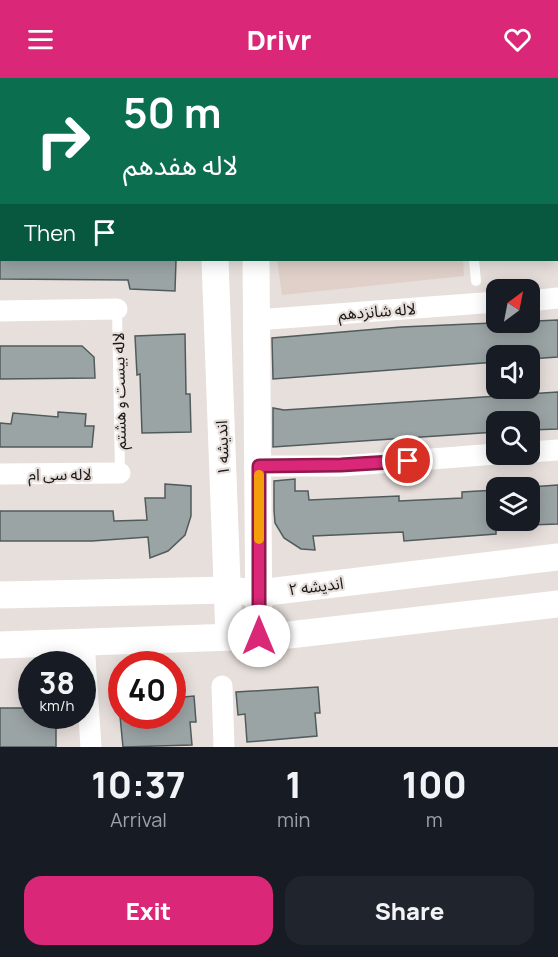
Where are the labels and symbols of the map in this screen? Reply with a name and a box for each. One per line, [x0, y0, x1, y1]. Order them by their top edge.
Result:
north arrow [486, 279, 540, 333]
street label: لاله شانزدهم [338, 297, 417, 327]
street label: لاله بیست و هشتم [107, 332, 133, 450]
street label: اندیشه ۱ [210, 420, 234, 476]
pin [382, 435, 433, 486]
street label: لاله سی ام [28, 463, 92, 487]
street label: اندیشه ۲ [287, 572, 345, 600]
position arrow [227, 604, 291, 668]
speed limit sign: 40 [108, 651, 186, 729]

